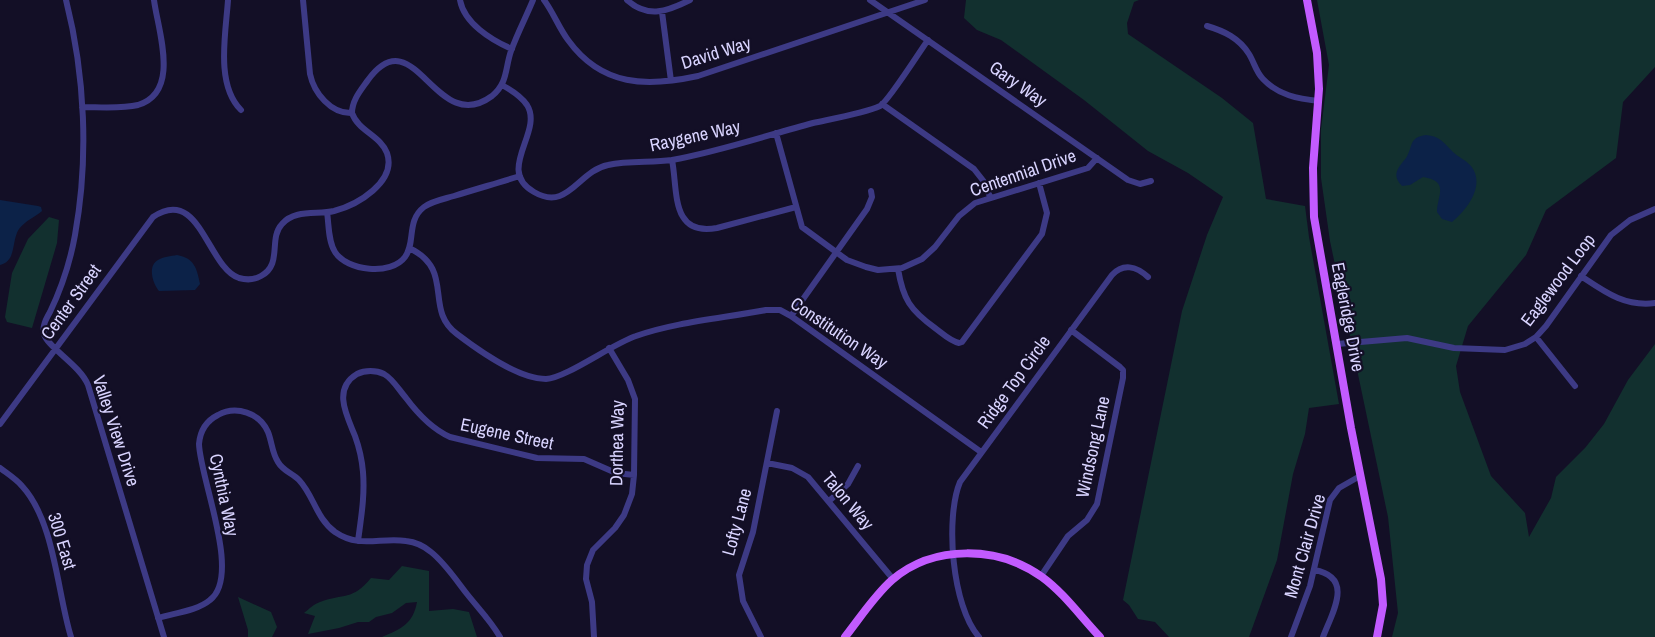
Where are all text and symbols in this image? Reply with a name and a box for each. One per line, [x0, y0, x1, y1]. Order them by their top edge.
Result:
street label: David Way [678, 30, 754, 75]
street label: Gary Way [984, 55, 1053, 113]
street label: Raygene Way [647, 114, 743, 157]
street label: Centennial Drive [966, 143, 1079, 202]
street label: Eaglewood Loop [1515, 228, 1601, 331]
street label: Center Street [35, 259, 107, 345]
street label: Eagleridge Drive [1326, 260, 1371, 374]
street label: Constitution Way [786, 291, 893, 375]
street label: Ridge Top Circle [971, 330, 1056, 433]
street label: Valley View Drive [87, 372, 146, 489]
street label: Windsong Lane [1070, 394, 1115, 500]
street label: Dorthea Way [603, 399, 630, 486]
street label: Eugene Street [458, 411, 556, 456]
street label: Cynthia Way [204, 451, 246, 539]
street label: Talon Way [817, 466, 880, 535]
street label: Lofty Lane [716, 485, 758, 558]
street label: Mont Clair Drive [1278, 491, 1331, 601]
street label: 300 East [42, 509, 83, 572]

